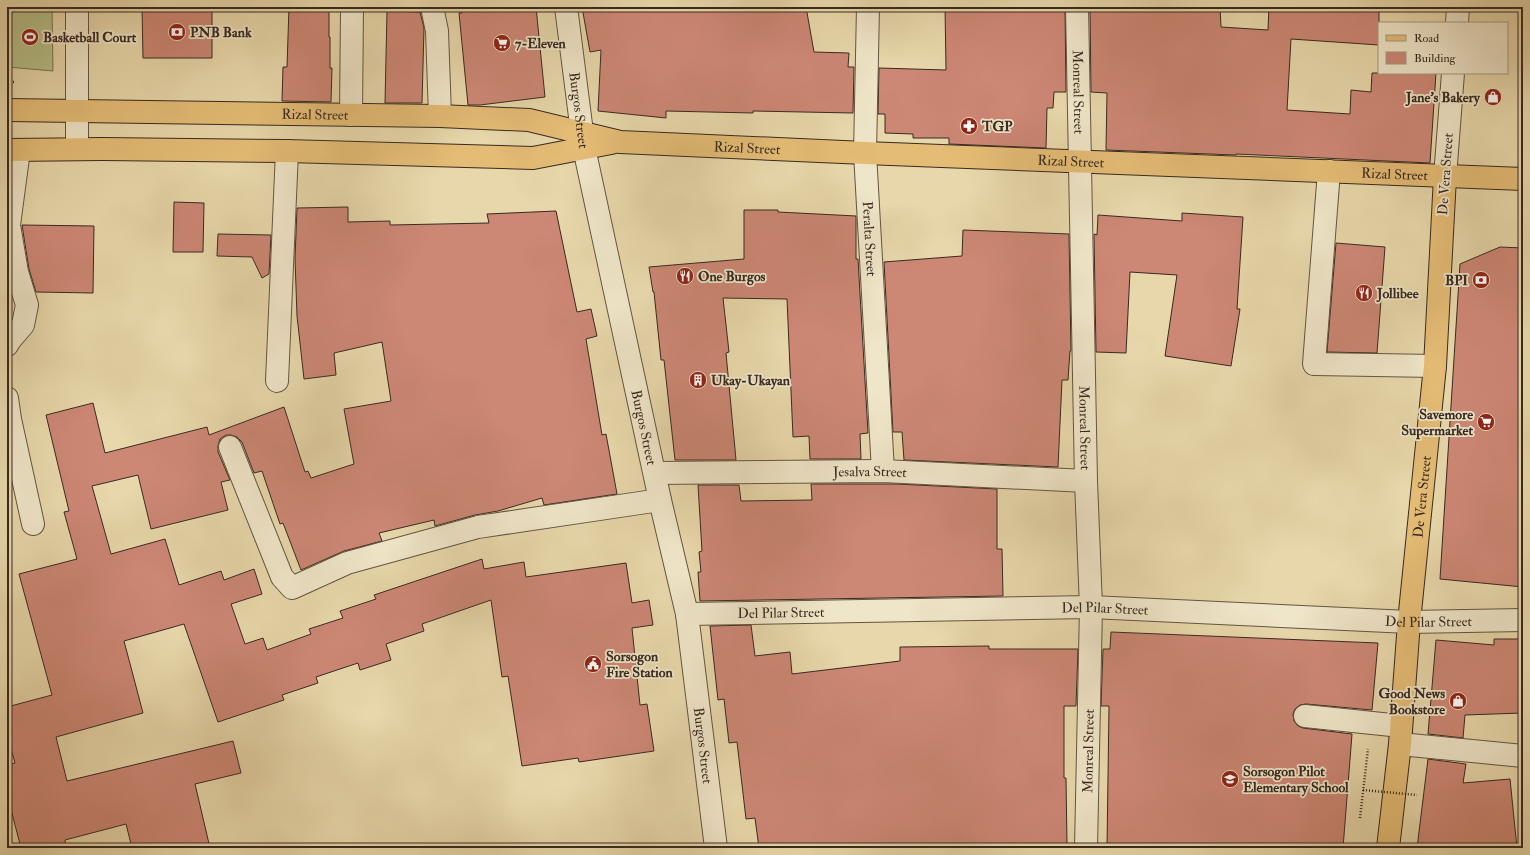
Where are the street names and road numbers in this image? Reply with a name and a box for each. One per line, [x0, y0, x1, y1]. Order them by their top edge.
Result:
street label: Monreal Street [1069, 50, 1087, 135]
street label: Burgos Street [565, 71, 592, 150]
street label: Rizal Street [282, 106, 349, 124]
street label: De Vera Street [1434, 132, 1457, 216]
street label: Rizal Street [713, 138, 781, 158]
street label: Rizal Street [1037, 152, 1105, 171]
street label: Rizal Street [1361, 165, 1429, 184]
street label: Peralta Street [859, 201, 880, 277]
street label: Monreal Street [1075, 386, 1094, 471]
street label: Burgos Street [627, 388, 660, 467]
street label: De Vera Street [1410, 454, 1435, 539]
street label: Jesalva Street [832, 463, 908, 481]
street label: Del Pilar Street [1061, 599, 1149, 619]
street label: Del Pilar Street [737, 604, 825, 622]
street label: Del Pilar Street [1385, 613, 1473, 631]
street label: Burgos Street [690, 706, 716, 785]
street label: Monreal Street [1079, 708, 1098, 793]

